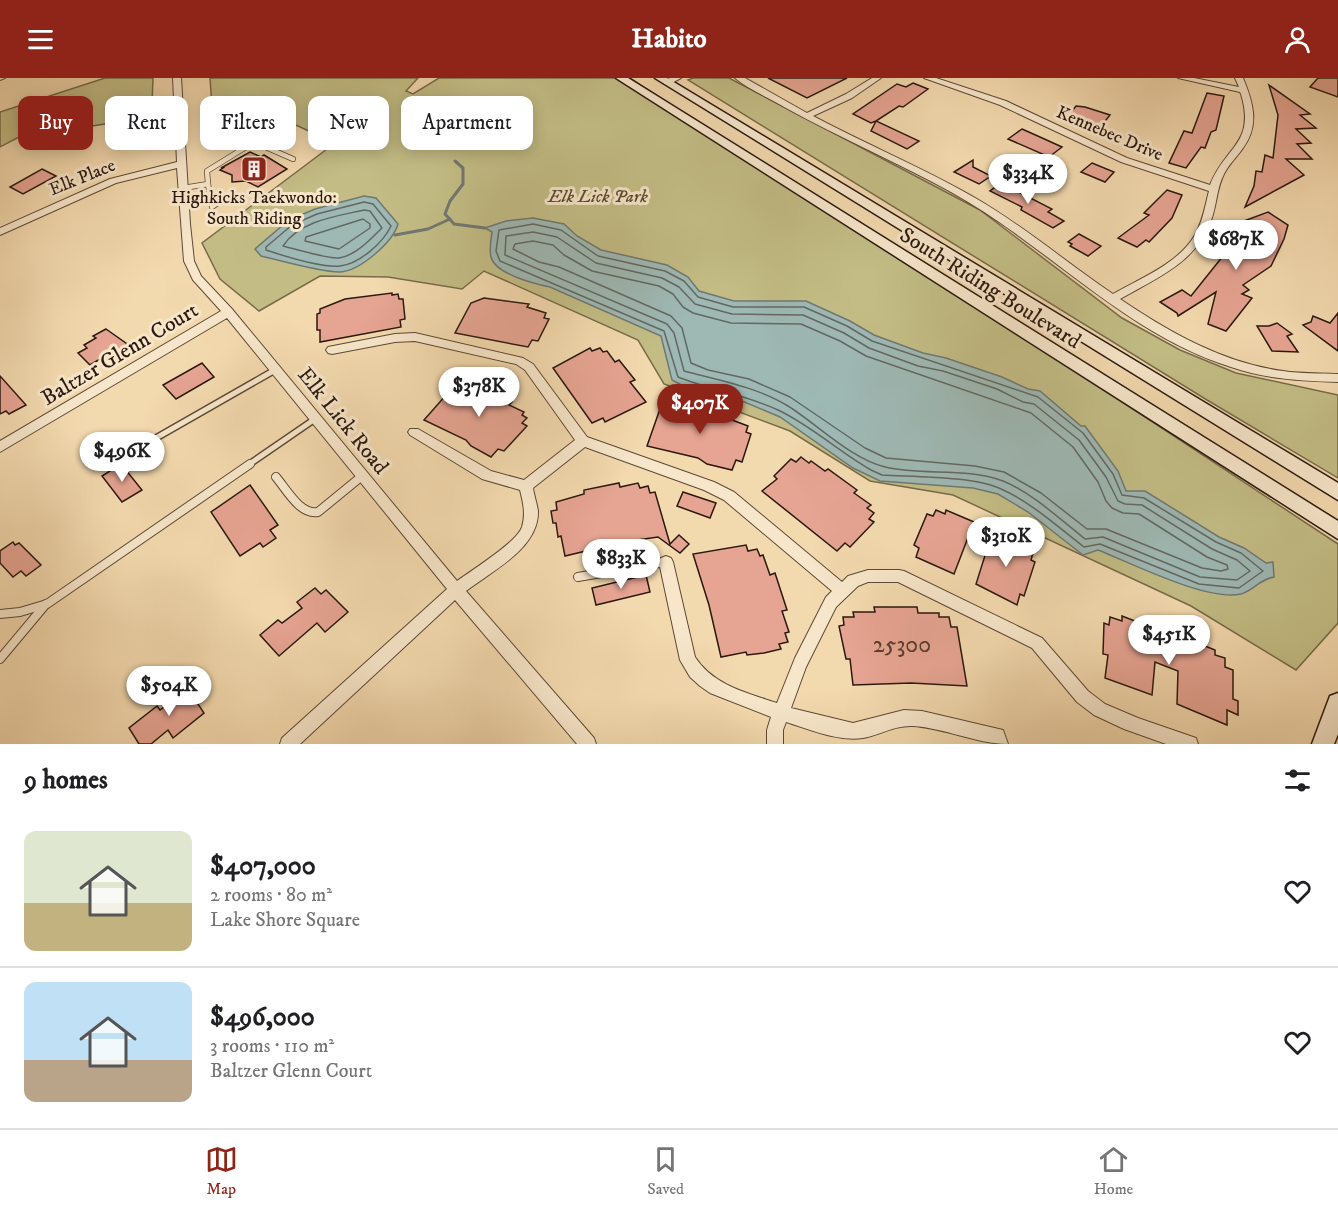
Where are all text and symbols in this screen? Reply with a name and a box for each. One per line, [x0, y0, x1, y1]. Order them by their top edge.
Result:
text: Habito [631, 22, 707, 56]
icon: menu [24, 23, 57, 56]
icon: person [1281, 23, 1314, 56]
chip: Buy [18, 96, 93, 150]
chip: Rent [105, 96, 188, 150]
chip: Filters [200, 96, 296, 150]
chip: New [308, 96, 389, 150]
chip: Apartment [401, 96, 533, 150]
street label: Kennebec Drive [1053, 102, 1166, 166]
building icon: Highkicks Taekwondo: South Riding [239, 154, 269, 184]
pin: $334K [986, 154, 1070, 205]
street label: Elk Place [46, 155, 119, 201]
text: $334K [1002, 161, 1054, 186]
park label: Elk Lick Park [547, 186, 648, 208]
place label: Highkicks Taekwondo: South Riding [171, 187, 337, 230]
pin: $687K [1194, 220, 1278, 271]
street label: South Riding Boulevard [894, 221, 1086, 355]
text: $687K [1208, 227, 1264, 252]
street label: Baltzer Glenn Court [36, 297, 203, 412]
street label: Elk Lick Road [291, 362, 394, 480]
pin: $378K [437, 367, 521, 418]
text: $378K [453, 374, 505, 399]
pin: $407K [658, 384, 742, 435]
text: $407K [671, 391, 729, 416]
pin: $496K [80, 432, 164, 483]
text: $496K [94, 439, 150, 464]
pin: $310K [964, 517, 1048, 568]
text: $310K [981, 524, 1031, 549]
pin: $833K [579, 539, 663, 590]
text: $833K [596, 546, 646, 571]
pin: $451K [1127, 615, 1211, 666]
text: $451K [1142, 622, 1196, 647]
house number: 25300 [873, 630, 931, 660]
pin: $504K [127, 666, 211, 717]
text: $504K [140, 673, 198, 698]
text: 9 homes [24, 764, 108, 797]
icon: filters [1281, 764, 1314, 797]
text: $407,000 [210, 850, 316, 883]
icon: home [72, 855, 144, 927]
icon: heart [1281, 875, 1314, 908]
text: 2 rooms · 80 m² [210, 883, 332, 908]
text: Lake Shore Square [210, 908, 360, 933]
text: $496,000 [210, 1001, 315, 1034]
icon: home [72, 1006, 144, 1078]
icon: heart [1281, 1026, 1314, 1059]
text: 3 rooms · 110 m² [210, 1034, 334, 1059]
text: Baltzer Glenn Court [210, 1059, 372, 1084]
tab: Map [205, 1143, 238, 1199]
tab: Saved [647, 1143, 684, 1199]
tab: Home [1094, 1143, 1133, 1199]

